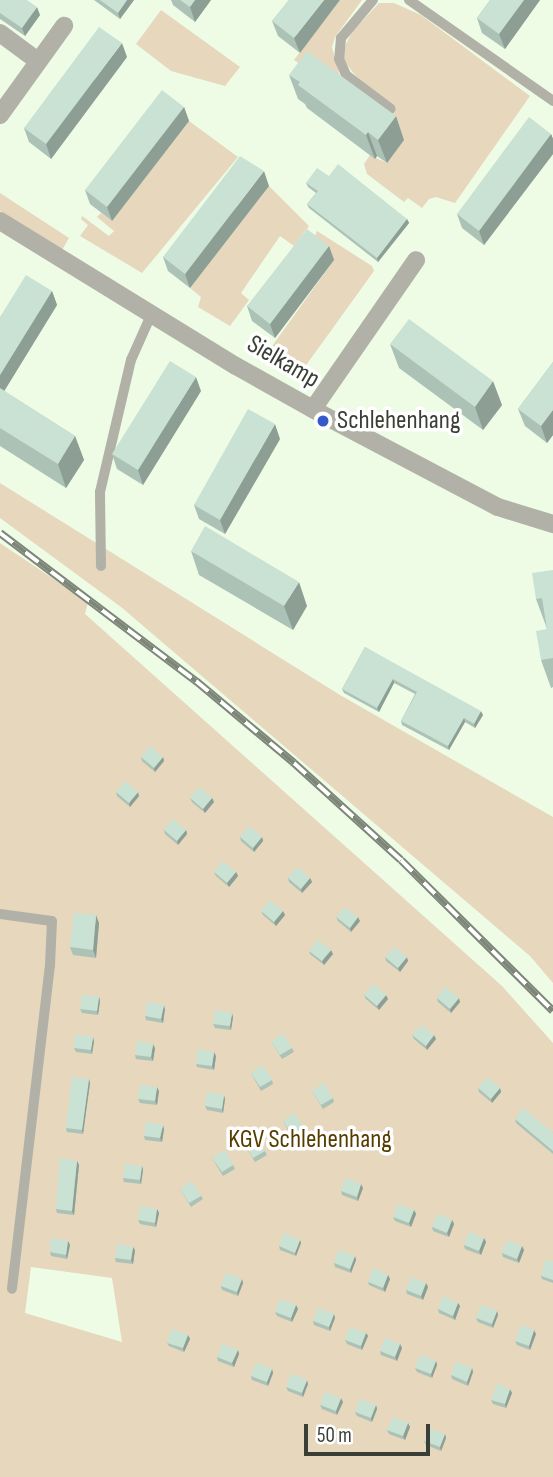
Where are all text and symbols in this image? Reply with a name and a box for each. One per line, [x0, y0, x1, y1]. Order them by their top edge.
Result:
street label: Sielkamp [241, 329, 325, 395]
place label: Schlehenhang [337, 405, 460, 437]
marker: Schlehenhang [315, 413, 331, 429]
park label: KGV Schlehenhang [228, 1124, 392, 1156]
scale bar [308, 1410, 434, 1454]
text: 50 m [317, 1423, 352, 1448]

